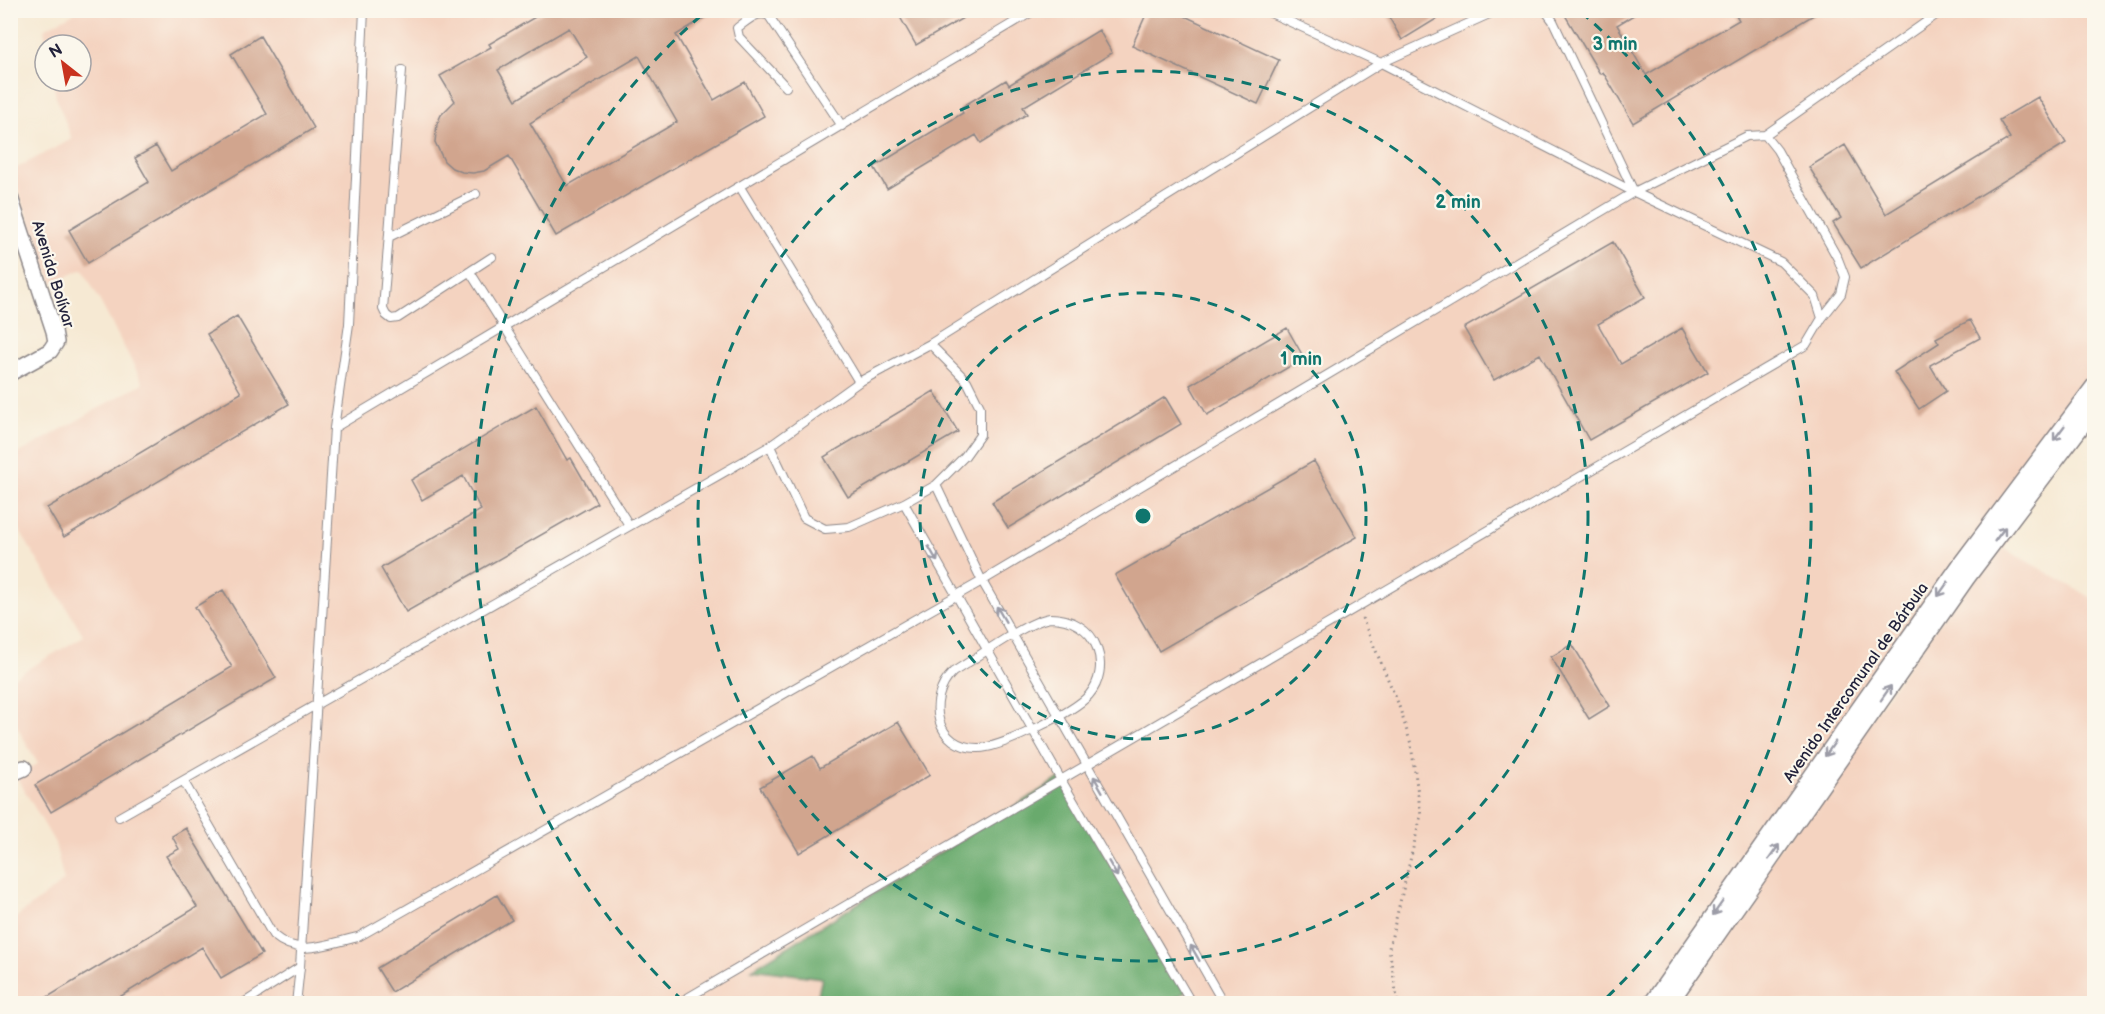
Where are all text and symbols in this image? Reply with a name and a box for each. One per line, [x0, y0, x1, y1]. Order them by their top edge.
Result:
north arrow [33, 33, 93, 93]
text: 3 min [1592, 34, 1638, 55]
text: N [46, 40, 66, 63]
text: 2 min [1435, 192, 1481, 213]
street label: Avenida Bolívar [27, 218, 78, 331]
text: 1 min [1280, 349, 1322, 370]
one-way arrow [2053, 425, 2066, 441]
centre of rings [1133, 506, 1153, 526]
one-way arrow [1994, 527, 2006, 543]
one-way arrow [927, 545, 939, 562]
street label: Avenido Intercomunal de Bárbula [1780, 579, 1933, 786]
one-way arrow [1937, 581, 1949, 597]
one-way arrow [995, 606, 1007, 623]
one-way arrow [1880, 685, 1892, 701]
one-way arrow [1824, 740, 1836, 756]
one-way arrow [1091, 776, 1103, 793]
one-way arrow [1768, 845, 1780, 861]
one-way arrow [1108, 860, 1120, 877]
one-way arrow [1711, 899, 1724, 915]
one-way arrow [1189, 945, 1201, 962]

